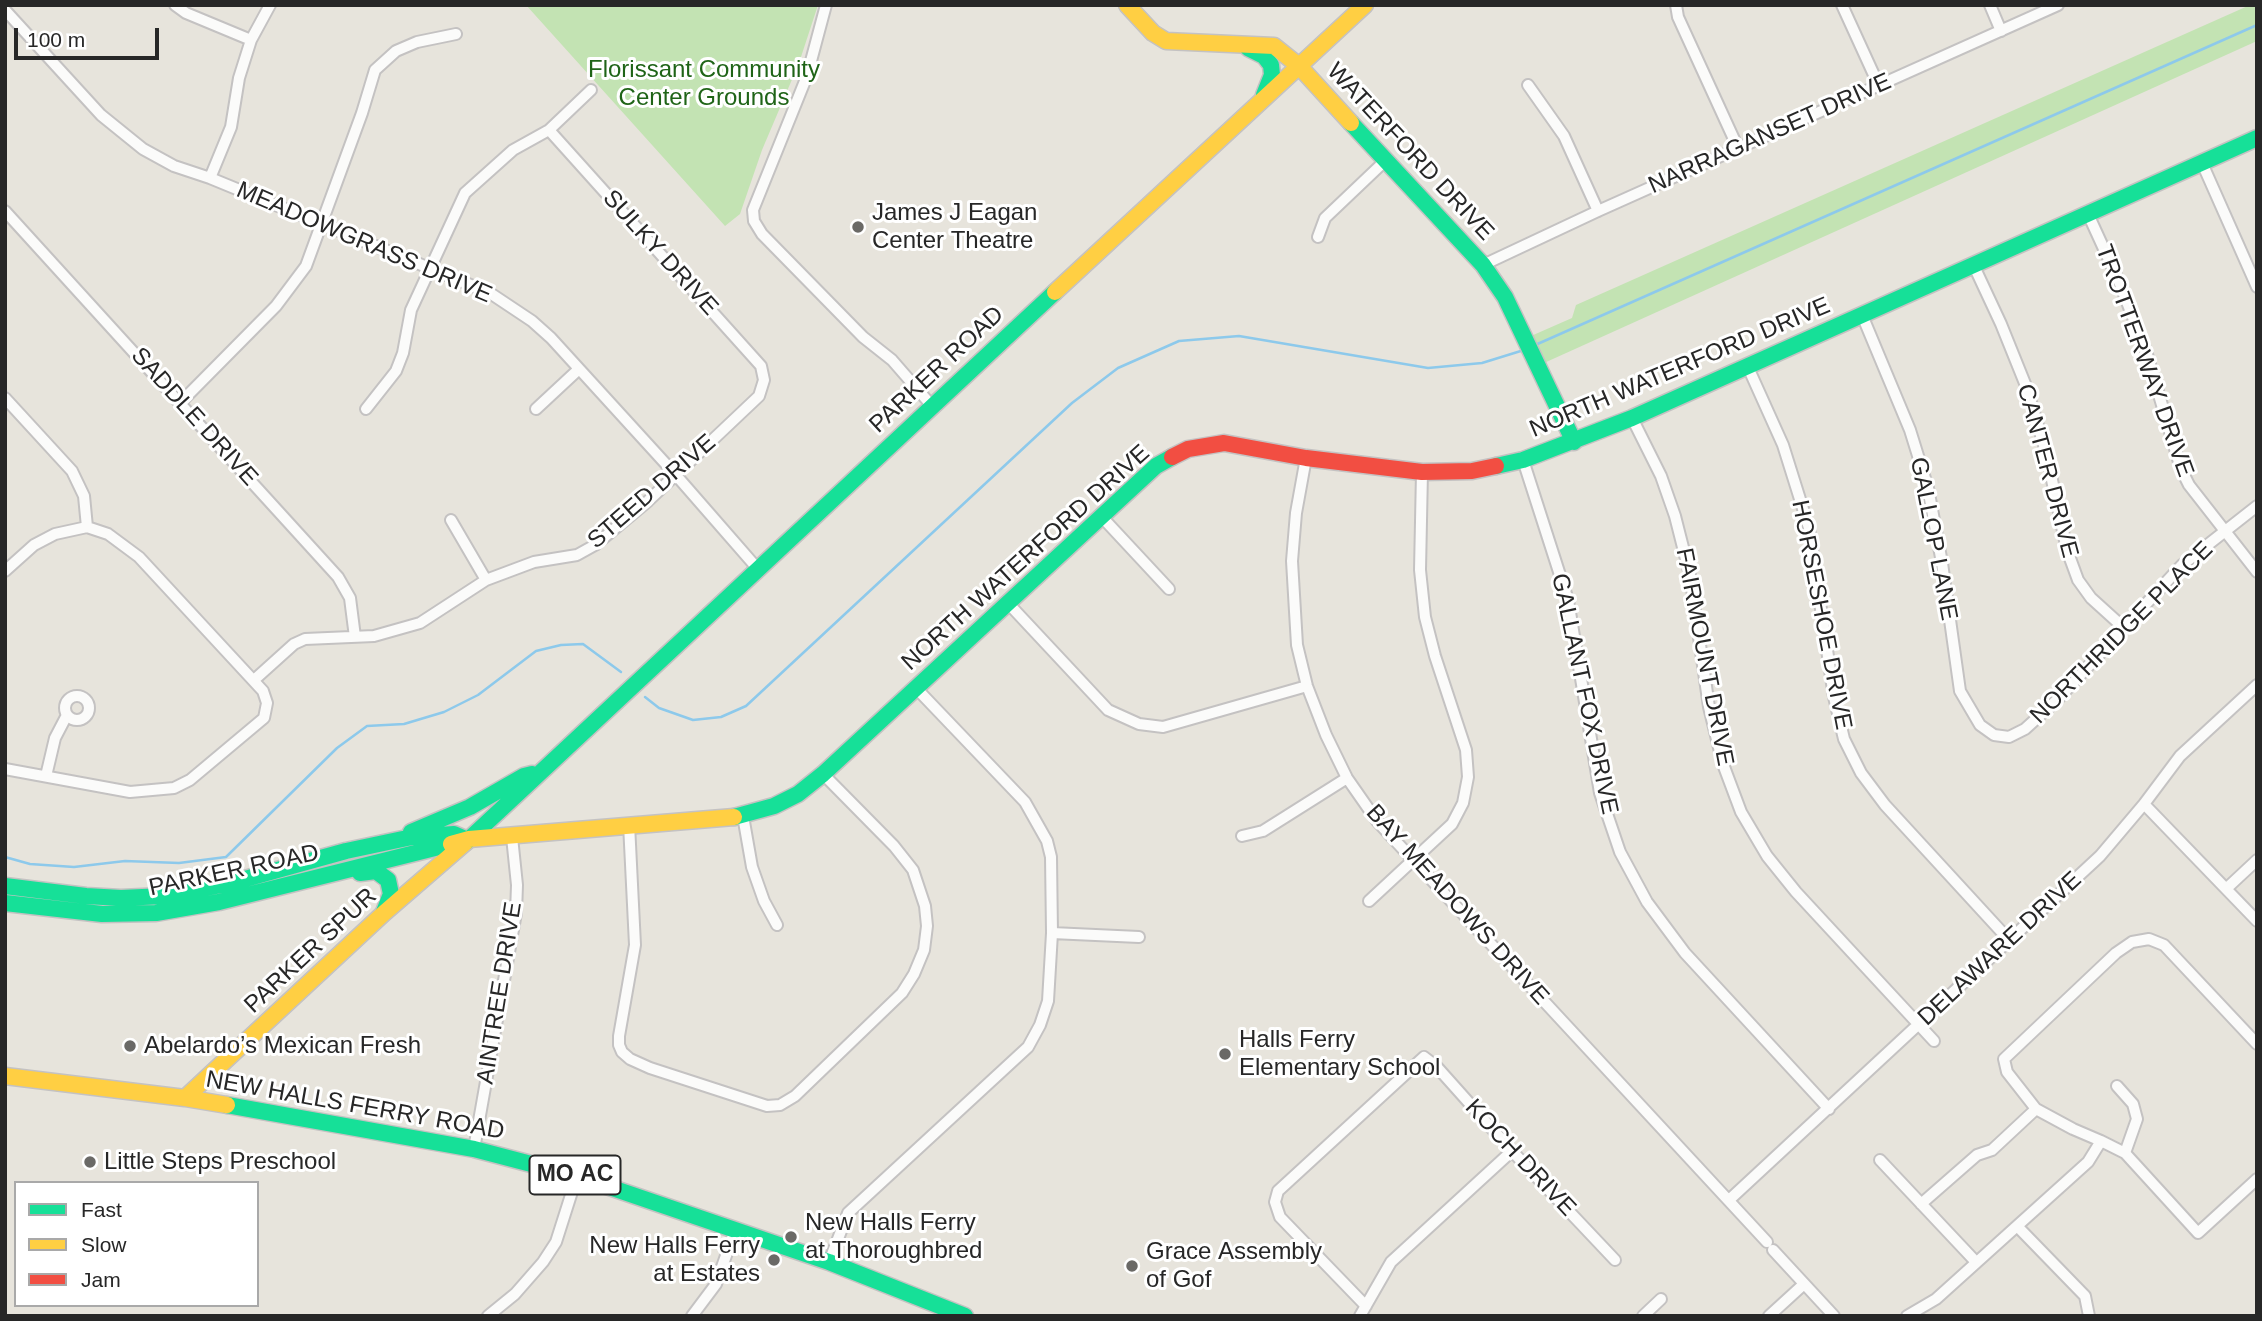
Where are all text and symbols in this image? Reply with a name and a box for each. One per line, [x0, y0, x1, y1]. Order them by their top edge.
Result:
scale bar [18, 14, 163, 58]
text: 100 m [27, 28, 85, 51]
park label: Florissant Community Center Grounds [588, 56, 820, 112]
street label: WATERFORD DRIVE [1320, 57, 1500, 247]
street label: NARRAGANSET DRIVE [1644, 67, 1896, 201]
street label: MEADOWGRASS DRIVE [232, 176, 496, 310]
street label: SULKY DRIVE [596, 184, 724, 322]
place label: James J Eagan Center Theatre [872, 199, 1037, 255]
marker: James J Eagan Center Theatre [850, 219, 866, 235]
street label: TROTTERWAY DRIVE [2089, 241, 2199, 481]
street label: NORTH WATERFORD DRIVE [1525, 292, 1835, 444]
street label: PARKER ROAD [864, 301, 1010, 439]
street label: SADDLE DRIVE [124, 342, 264, 492]
street label: CANTER DRIVE [2010, 381, 2084, 561]
street label: STEED DRIVE [582, 429, 722, 555]
street label: NORTH WATERFORD DRIVE [896, 439, 1156, 677]
street label: GALLOP LANE [1903, 455, 1963, 623]
street label: HORSESHOE DRIVE [1785, 498, 1857, 732]
street label: NORTHRIDGE PLACE [2025, 536, 2219, 730]
street label: FAIRMOUNT DRIVE [1669, 546, 1739, 768]
street label: GALLANT FOX DRIVE [1544, 571, 1624, 817]
street label: BAY MEADOWS DRIVE [1359, 799, 1555, 1011]
street label: PARKER ROAD [146, 839, 322, 903]
street label: DELAWARE DRIVE [1912, 866, 2088, 1032]
street label: PARKER SPUR [239, 882, 383, 1020]
street label: AINTREE DRIVE [471, 900, 529, 1086]
place label: Halls Ferry Elementary School [1239, 1026, 1440, 1082]
place label: Abelardo’s Mexican Fresh [144, 1032, 421, 1060]
marker: Abelardo’s Mexican Fresh [122, 1038, 138, 1054]
marker: Halls Ferry Elementary School [1217, 1046, 1233, 1062]
street label: NEW HALLS FERRY ROAD [204, 1066, 506, 1146]
street label: KOCH DRIVE [1459, 1094, 1581, 1222]
place label: Little Steps Preschool [104, 1148, 336, 1176]
marker: Little Steps Preschool [82, 1154, 98, 1170]
road number: MO AC [530, 1156, 620, 1194]
legend [14, 1181, 259, 1307]
text: Fast [81, 1198, 122, 1221]
place label: New Halls Ferry at Thoroughbred [805, 1209, 982, 1265]
marker: New Halls Ferry at Thoroughbred [783, 1229, 799, 1245]
place label: New Halls Ferry at Estates [589, 1232, 760, 1288]
text: Slow [81, 1233, 127, 1256]
place label: Grace Assembly of Gof [1146, 1238, 1322, 1294]
marker: New Halls Ferry at Estates [766, 1252, 782, 1268]
marker: Grace Assembly of Gof [1124, 1258, 1140, 1274]
text: Jam [81, 1268, 121, 1291]

